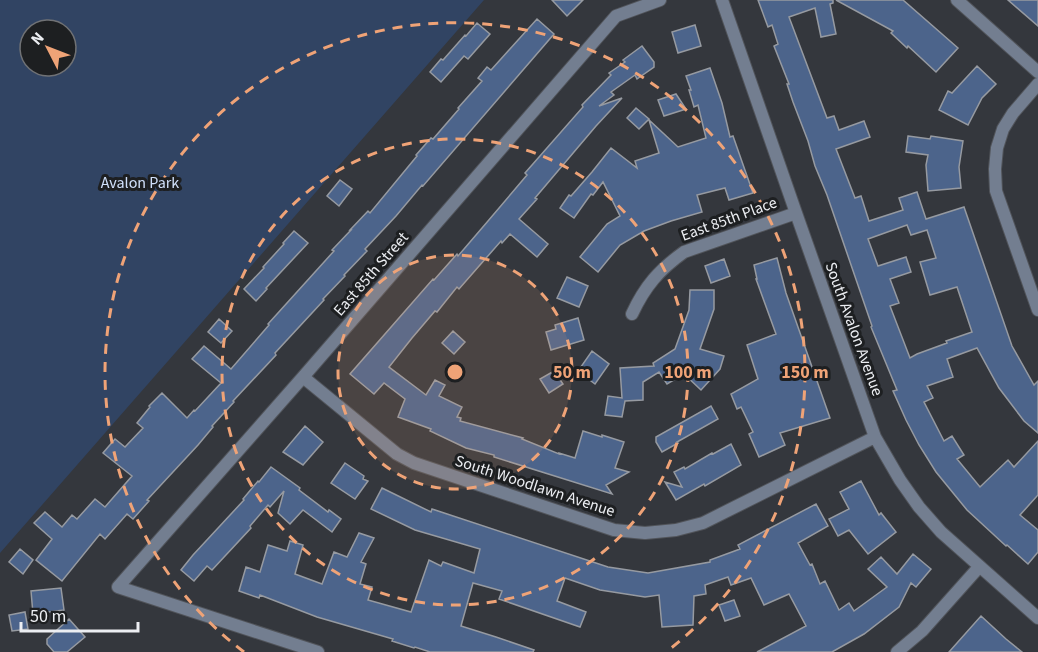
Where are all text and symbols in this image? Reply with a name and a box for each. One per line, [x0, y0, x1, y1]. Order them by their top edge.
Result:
north arrow [18, 18, 78, 78]
text: N [26, 27, 49, 50]
park label: Avalon Park [101, 172, 179, 194]
street label: East 85th Place [678, 191, 780, 247]
street label: East 85th Street [328, 227, 414, 321]
street label: South Avalon Avenue [820, 259, 888, 399]
text: 50 m [553, 360, 591, 385]
text: 100 m [664, 360, 712, 385]
text: 150 m [781, 360, 829, 385]
centre of rings [445, 362, 465, 382]
street label: South Woodlawn Avenue [452, 450, 618, 522]
scale bar [21, 595, 138, 633]
text: 50 m [30, 604, 66, 629]

